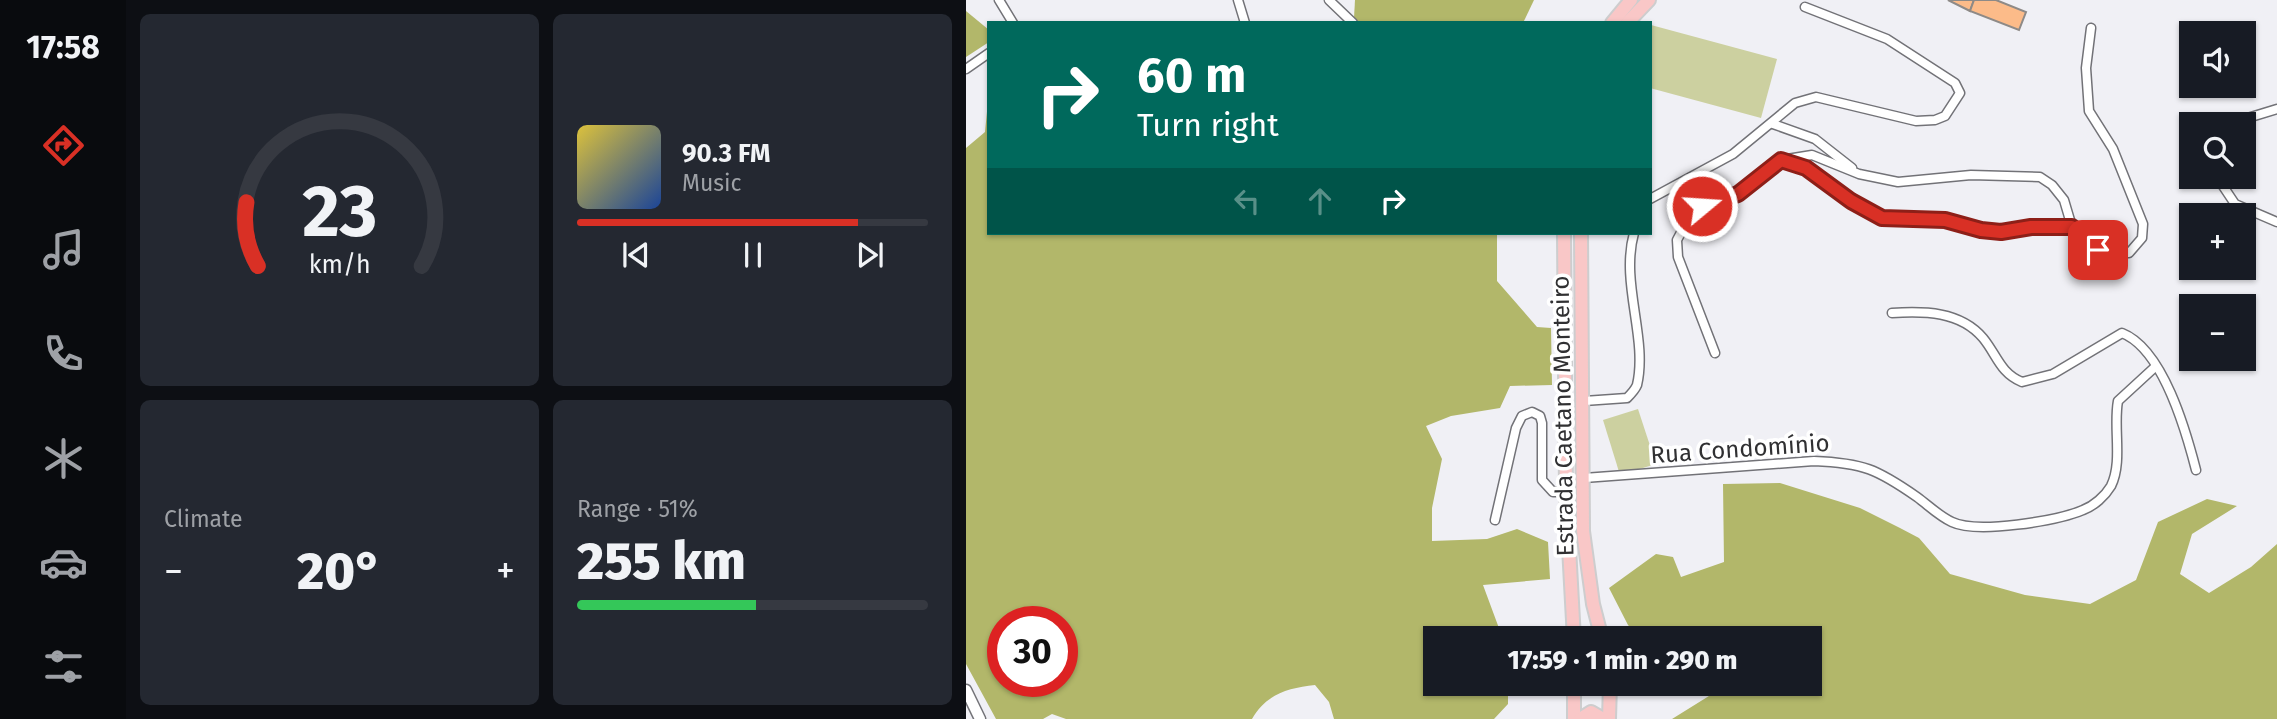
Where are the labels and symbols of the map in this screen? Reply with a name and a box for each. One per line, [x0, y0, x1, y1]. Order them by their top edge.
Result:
position arrow [1665, 169, 1739, 243]
pin [2068, 220, 2128, 280]
street label: Estrada Caetano Monteiro [1547, 275, 1579, 557]
street label: Rua Condomínio [1649, 429, 1831, 469]
speed limit sign: 30 [987, 606, 1078, 697]

